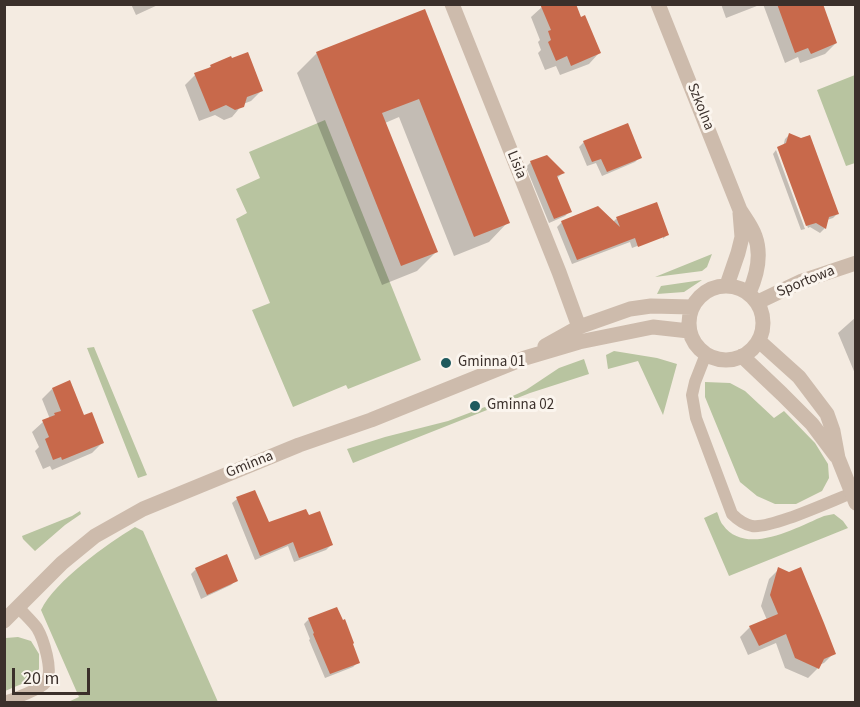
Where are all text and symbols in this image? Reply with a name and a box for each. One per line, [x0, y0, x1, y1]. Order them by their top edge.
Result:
street label: Szkolna [682, 81, 718, 133]
street label: Lisia [502, 148, 530, 182]
street label: Sportowa [774, 262, 838, 302]
place label: Gminna 01 [458, 354, 525, 372]
marker: Gminna 01 [439, 356, 453, 370]
place label: Gminna 02 [487, 397, 554, 415]
marker: Gminna 02 [468, 399, 482, 413]
street label: Gminna [224, 447, 276, 483]
scale bar [15, 656, 93, 694]
text: 20 m [23, 666, 59, 691]

